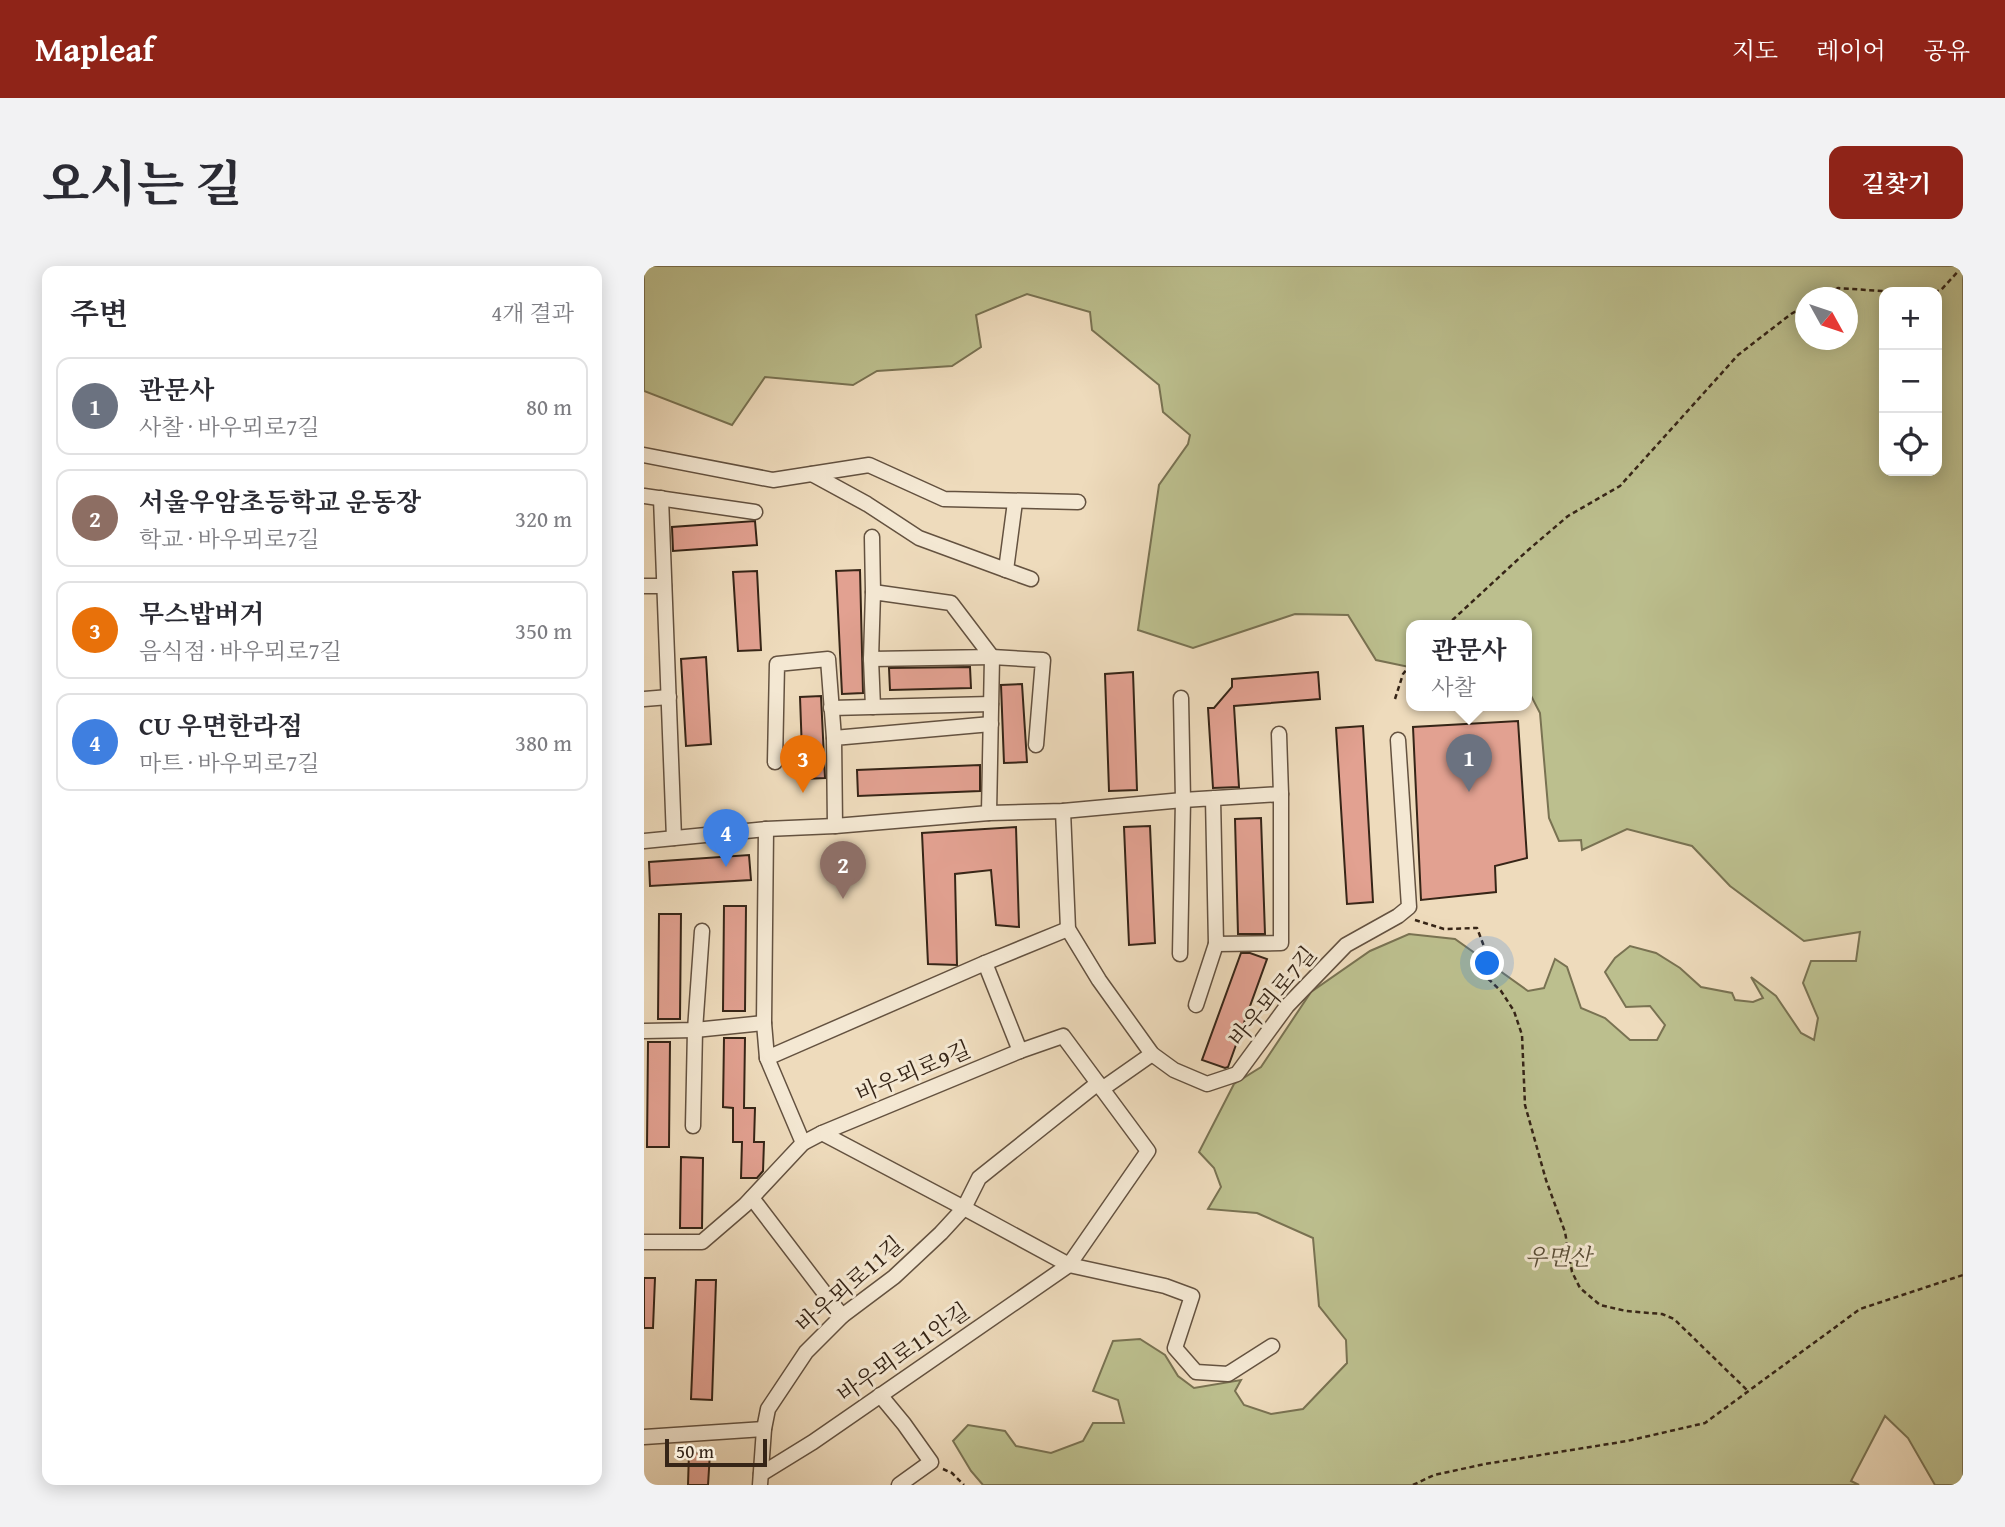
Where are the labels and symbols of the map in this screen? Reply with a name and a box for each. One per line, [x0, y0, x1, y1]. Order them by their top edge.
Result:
north arrow [1795, 287, 1858, 350]
pin: 1 [1446, 734, 1492, 792]
pin: 3 [780, 735, 826, 793]
pin: 4 [703, 809, 749, 867]
pin: 2 [820, 841, 866, 899]
street label: 바우뫼로7길 [1220, 939, 1324, 1053]
your location [1470, 946, 1504, 980]
street label: 바우뫼로9길 [850, 1032, 976, 1110]
street label: 바우뫼로11길 [788, 1228, 910, 1340]
park label: 우면산 [1525, 1240, 1594, 1273]
street label: 바우뫼로11안길 [830, 1294, 976, 1410]
scale bar [665, 1436, 766, 1468]

